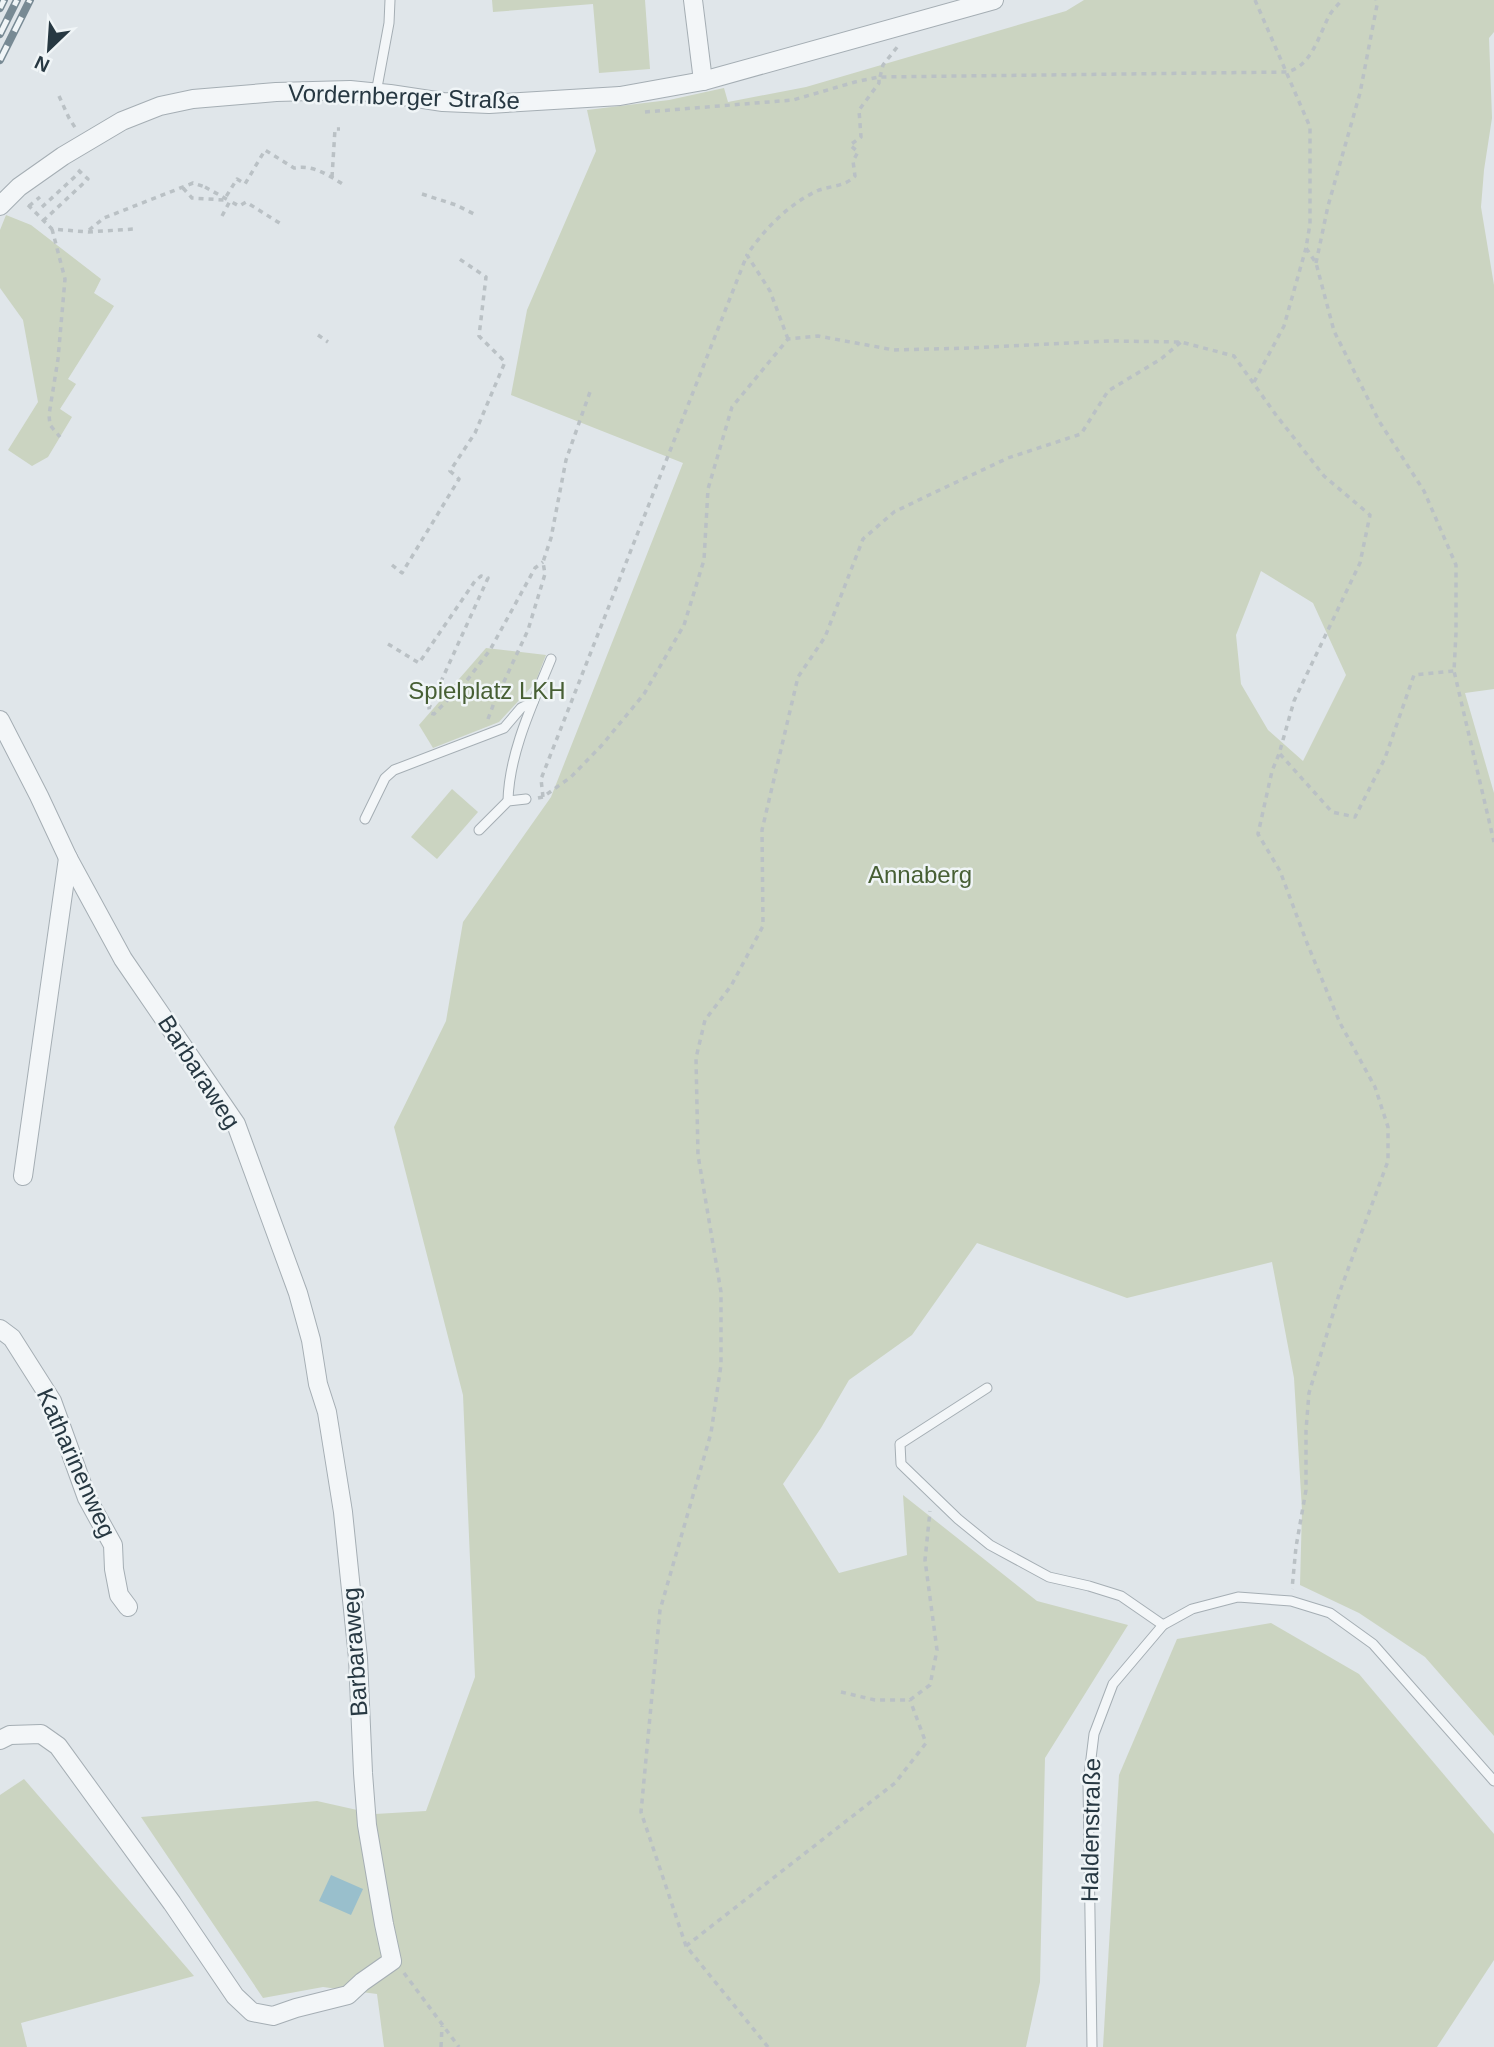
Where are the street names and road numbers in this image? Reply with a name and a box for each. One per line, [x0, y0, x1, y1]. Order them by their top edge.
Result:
street label: Vordernberger Straße [288, 79, 520, 114]
street label: Barbaraweg [153, 1010, 246, 1133]
street label: Katharinenweg [32, 1384, 121, 1541]
street label: Barbaraweg [337, 1587, 372, 1718]
street label: Haldenstraße [1076, 1758, 1105, 1902]

